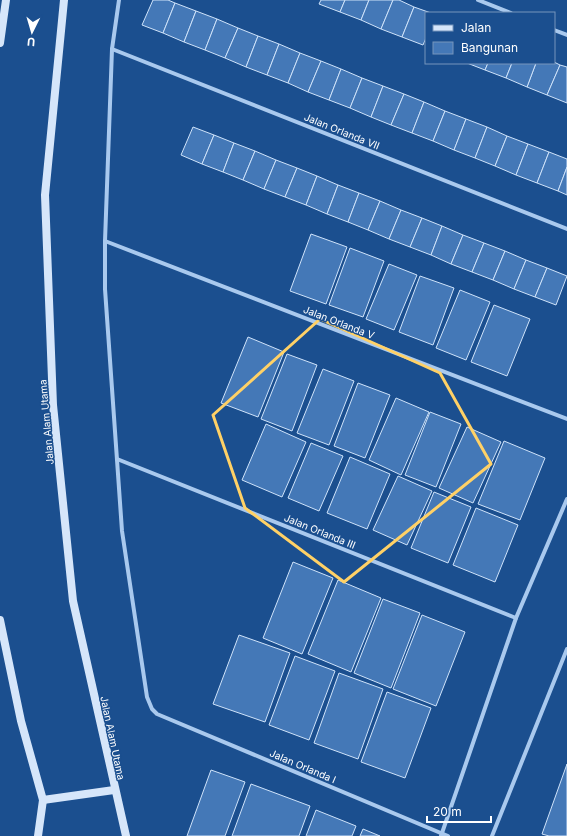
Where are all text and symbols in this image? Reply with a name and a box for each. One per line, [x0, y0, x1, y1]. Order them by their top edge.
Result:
north arrow [12, 12, 52, 52]
legend [425, 12, 555, 64]
text: Jalan [461, 20, 491, 35]
text: U [27, 35, 36, 49]
text: Bangunan [461, 40, 518, 55]
street label: Jalan Orlanda VII [302, 110, 382, 152]
street label: Jalan Orlanda V [302, 303, 376, 341]
street label: Jalan Alam Utama [36, 379, 56, 465]
street label: Jalan Orlanda III [282, 511, 358, 551]
street label: Jalan Alam Utama [98, 695, 128, 781]
street label: Jalan Orlanda I [268, 747, 338, 785]
scale bar [427, 798, 491, 824]
text: 20 m [433, 804, 462, 819]

